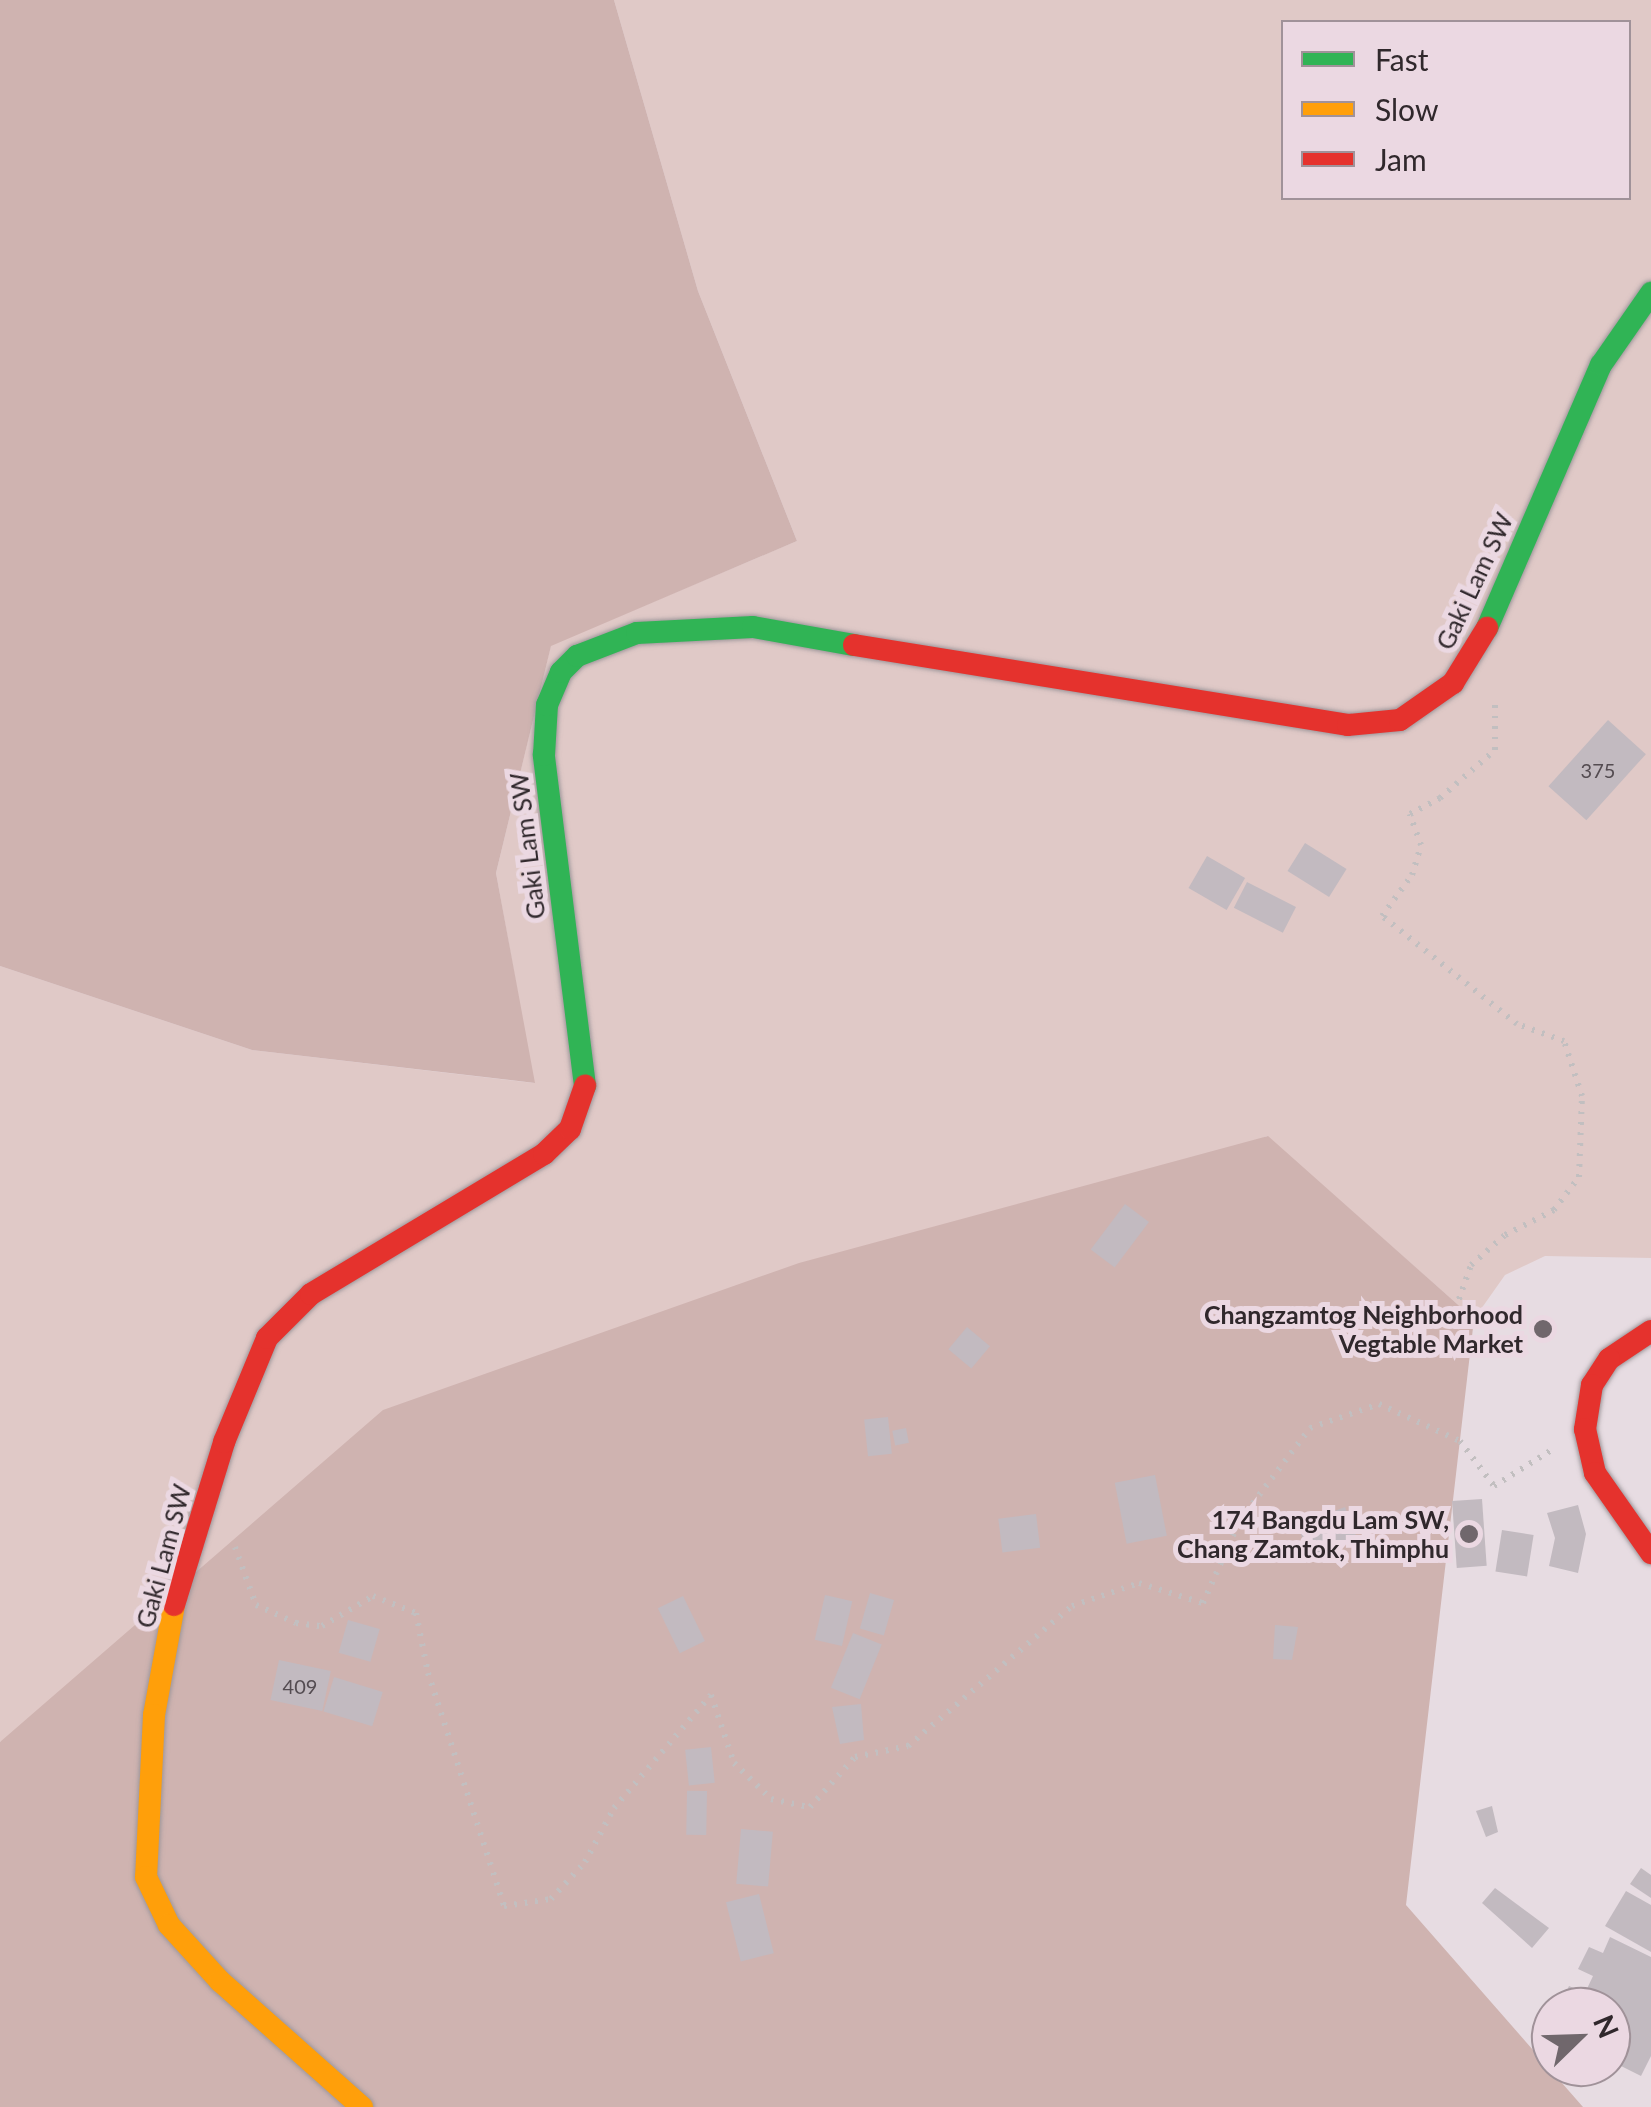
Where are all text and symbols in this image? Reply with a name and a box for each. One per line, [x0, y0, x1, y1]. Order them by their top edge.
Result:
legend [1281, 20, 1631, 200]
text: Fast [1375, 41, 1429, 77]
text: Slow [1375, 91, 1438, 127]
text: Jam [1375, 141, 1427, 177]
street label: Gaki Lam SW [1429, 508, 1519, 654]
house number: 375 [1581, 758, 1615, 782]
street label: Gaki Lam SW [503, 771, 551, 921]
place label: Changzamtog Neighborhood Vegtable Market [1204, 1300, 1523, 1359]
marker: Changzamtog Neighborhood Vegtable Market [1532, 1318, 1554, 1340]
street label: Gaki Lam SW [129, 1481, 197, 1631]
place label: 174 Bangdu Lam SW, Chang Zamtok, Thimphu [1176, 1505, 1449, 1564]
marker: 174 Bangdu Lam SW, Chang Zamtok, Thimphu [1458, 1523, 1480, 1545]
house number: 409 [283, 1674, 317, 1698]
north arrow [1531, 1987, 1631, 2087]
text: N [1587, 2009, 1627, 2043]

